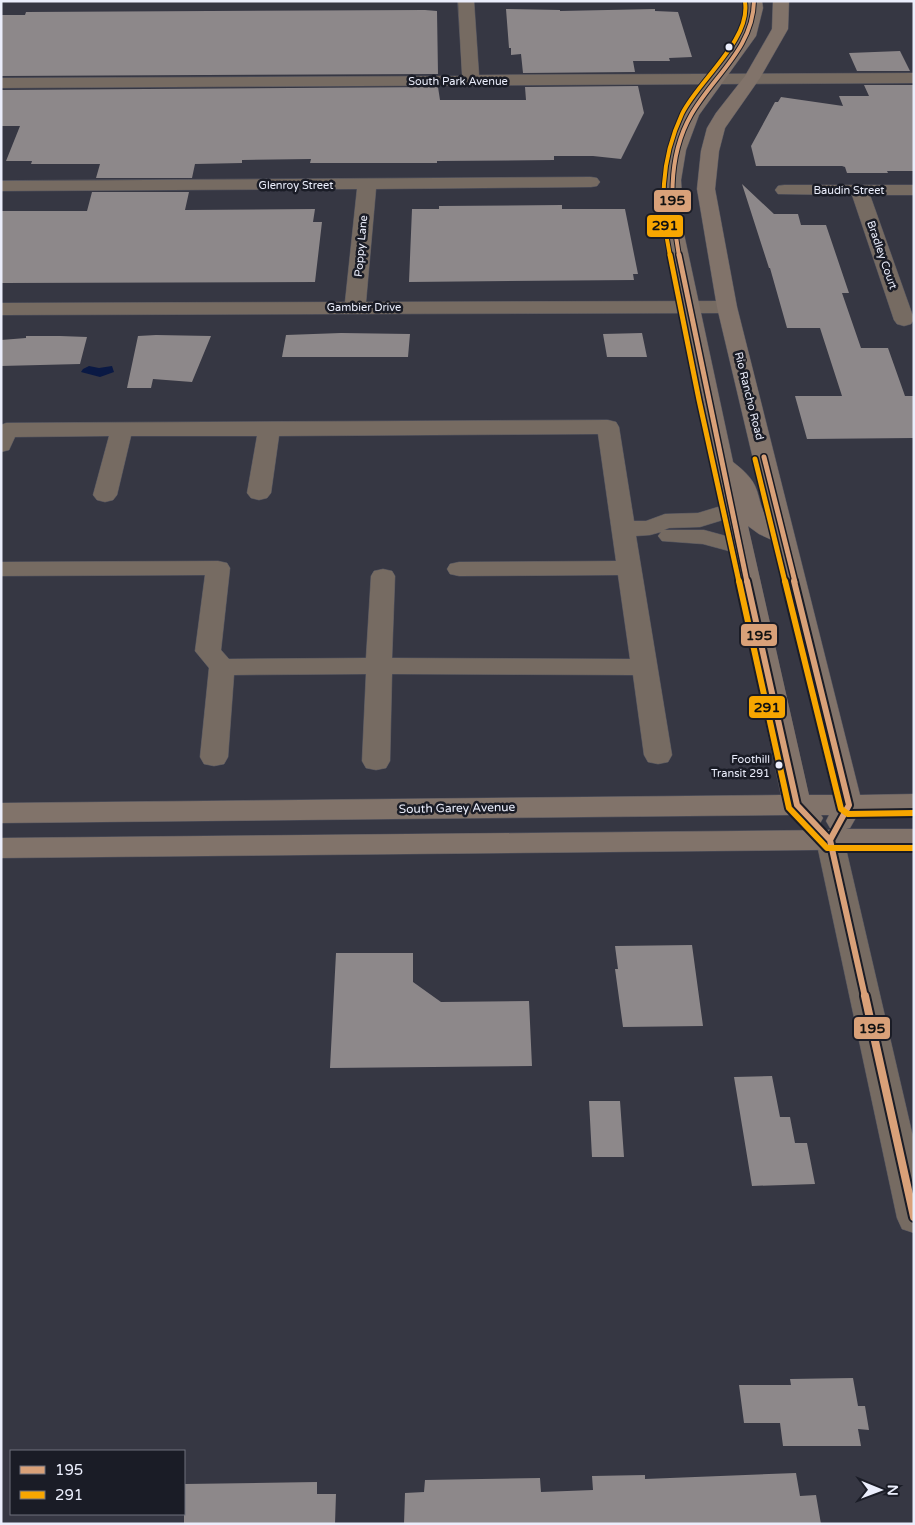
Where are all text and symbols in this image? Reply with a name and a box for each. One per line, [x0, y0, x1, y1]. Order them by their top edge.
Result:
unlabelled marker [724, 42, 734, 52]
street label: South Park Avenue [408, 75, 508, 88]
street label: Glenroy Street [259, 179, 333, 192]
street label: Baudin Street [813, 184, 885, 197]
line badge: 195 [653, 189, 692, 213]
text: 195 [659, 192, 685, 209]
line badge: 291 [646, 214, 684, 238]
street label: Poppy Lane [352, 215, 370, 277]
text: 291 [652, 217, 678, 234]
street label: Bradley Court [864, 219, 900, 291]
street label: Gambier Drive [327, 301, 401, 314]
street label: Rio Rancho Road [732, 350, 766, 442]
line badge: 195 [740, 623, 778, 647]
text: 195 [746, 627, 772, 644]
line badge: 291 [748, 695, 786, 719]
text: 291 [754, 699, 780, 716]
place label: Foothill Transit 291 [711, 753, 770, 780]
marker: Foothill Transit 291 [774, 760, 784, 770]
street label: South Garey Avenue [399, 800, 516, 816]
line badge: 195 [853, 1016, 891, 1040]
text: 195 [859, 1020, 885, 1037]
legend [10, 1450, 185, 1515]
text: 195 [55, 1461, 83, 1479]
north arrow [855, 1465, 905, 1515]
text: N [884, 1484, 901, 1496]
text: 291 [55, 1486, 83, 1504]

